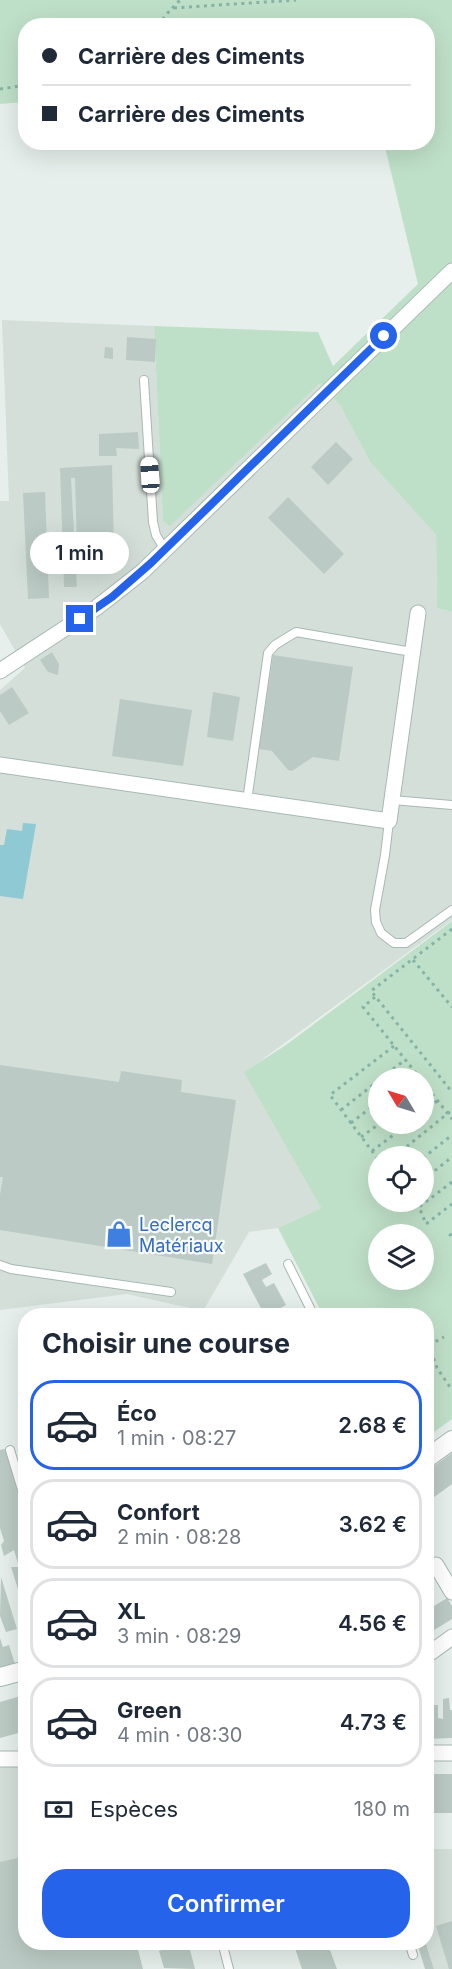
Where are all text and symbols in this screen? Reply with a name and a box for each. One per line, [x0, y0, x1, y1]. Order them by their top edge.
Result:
text: Carrière des Ciments [78, 43, 305, 69]
text: Carrière des Ciments [78, 101, 305, 127]
route start [370, 322, 397, 349]
car [140, 456, 160, 494]
callout: 1 min [31, 532, 130, 574]
text: 1 min [55, 541, 104, 565]
route end [66, 605, 93, 632]
north arrow [368, 1068, 434, 1134]
map controls [368, 1068, 434, 1290]
button: locate [368, 1146, 434, 1212]
place label: Leclercq Matériaux [139, 1214, 224, 1256]
shop icon: Leclercq Matériaux [104, 1219, 134, 1249]
button: layers [368, 1224, 434, 1290]
text: Choisir une course [42, 1327, 290, 1360]
icon: car [45, 1398, 99, 1452]
text: Éco [117, 1400, 157, 1426]
text: 2.68 € [338, 1412, 407, 1438]
text: 1 min · 08:27 [117, 1426, 236, 1450]
icon: car [45, 1497, 99, 1551]
text: Confort [117, 1499, 200, 1525]
text: 3.62 € [339, 1511, 407, 1537]
text: 2 min · 08:28 [117, 1525, 241, 1549]
icon: car [45, 1596, 99, 1650]
text: XL [117, 1598, 146, 1624]
text: 4.56 € [338, 1610, 407, 1636]
text: 3 min · 08:29 [117, 1624, 242, 1648]
icon: car [45, 1695, 99, 1749]
text: Green [117, 1697, 182, 1723]
text: 4.73 € [340, 1709, 407, 1735]
text: 4 min · 08:30 [117, 1723, 242, 1747]
icon: cash [42, 1793, 75, 1826]
text: Espèces [90, 1796, 178, 1822]
text: 180 m [354, 1797, 410, 1821]
button: Confirmer [42, 1869, 410, 1938]

